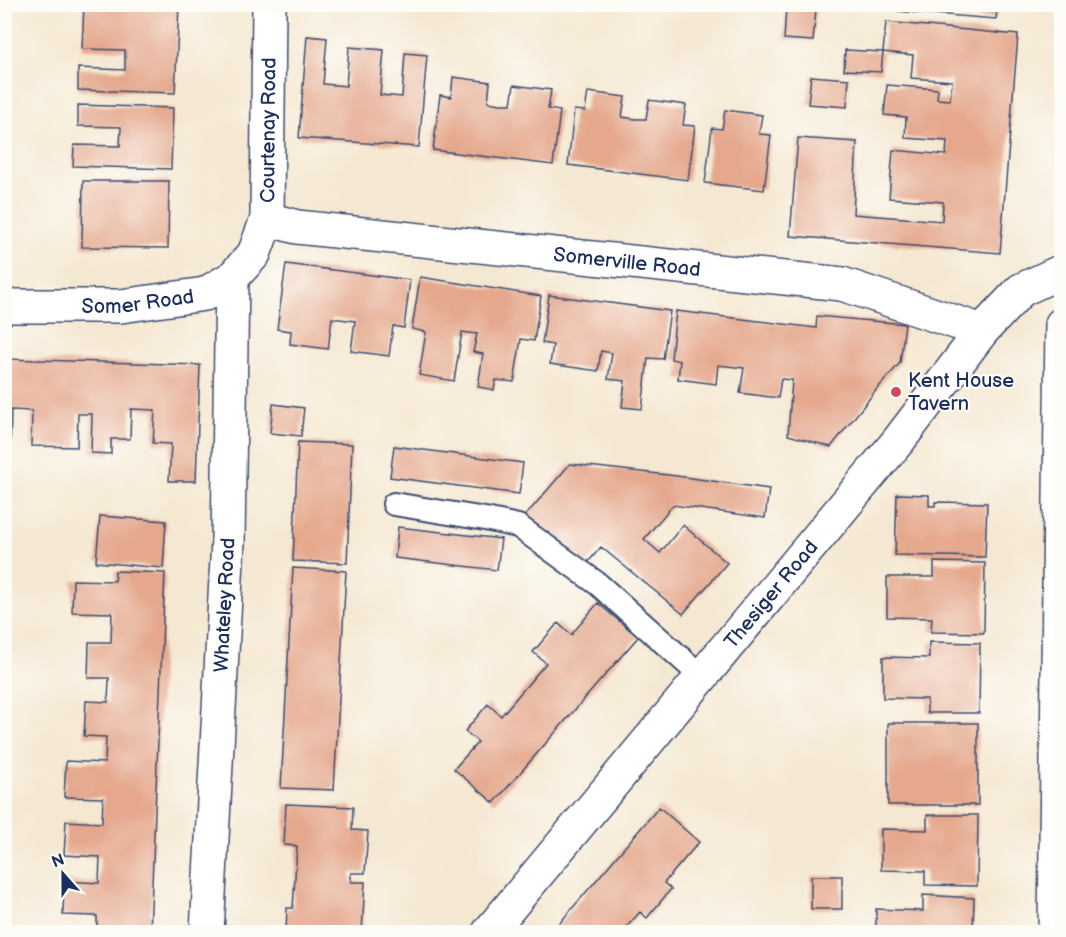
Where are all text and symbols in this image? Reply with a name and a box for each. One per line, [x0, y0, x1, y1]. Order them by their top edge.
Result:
street label: Courtenay Road [256, 57, 282, 203]
street label: Somerville Road [552, 243, 702, 282]
street label: Somer Road [82, 285, 196, 319]
place label: Kent House Tavern [908, 369, 1014, 416]
marker: Kent House Tavern [889, 385, 903, 399]
street label: Thesiger Road [719, 536, 823, 654]
street label: Whateley Road [209, 537, 241, 673]
north arrow [33, 844, 93, 904]
text: N [49, 850, 67, 872]

